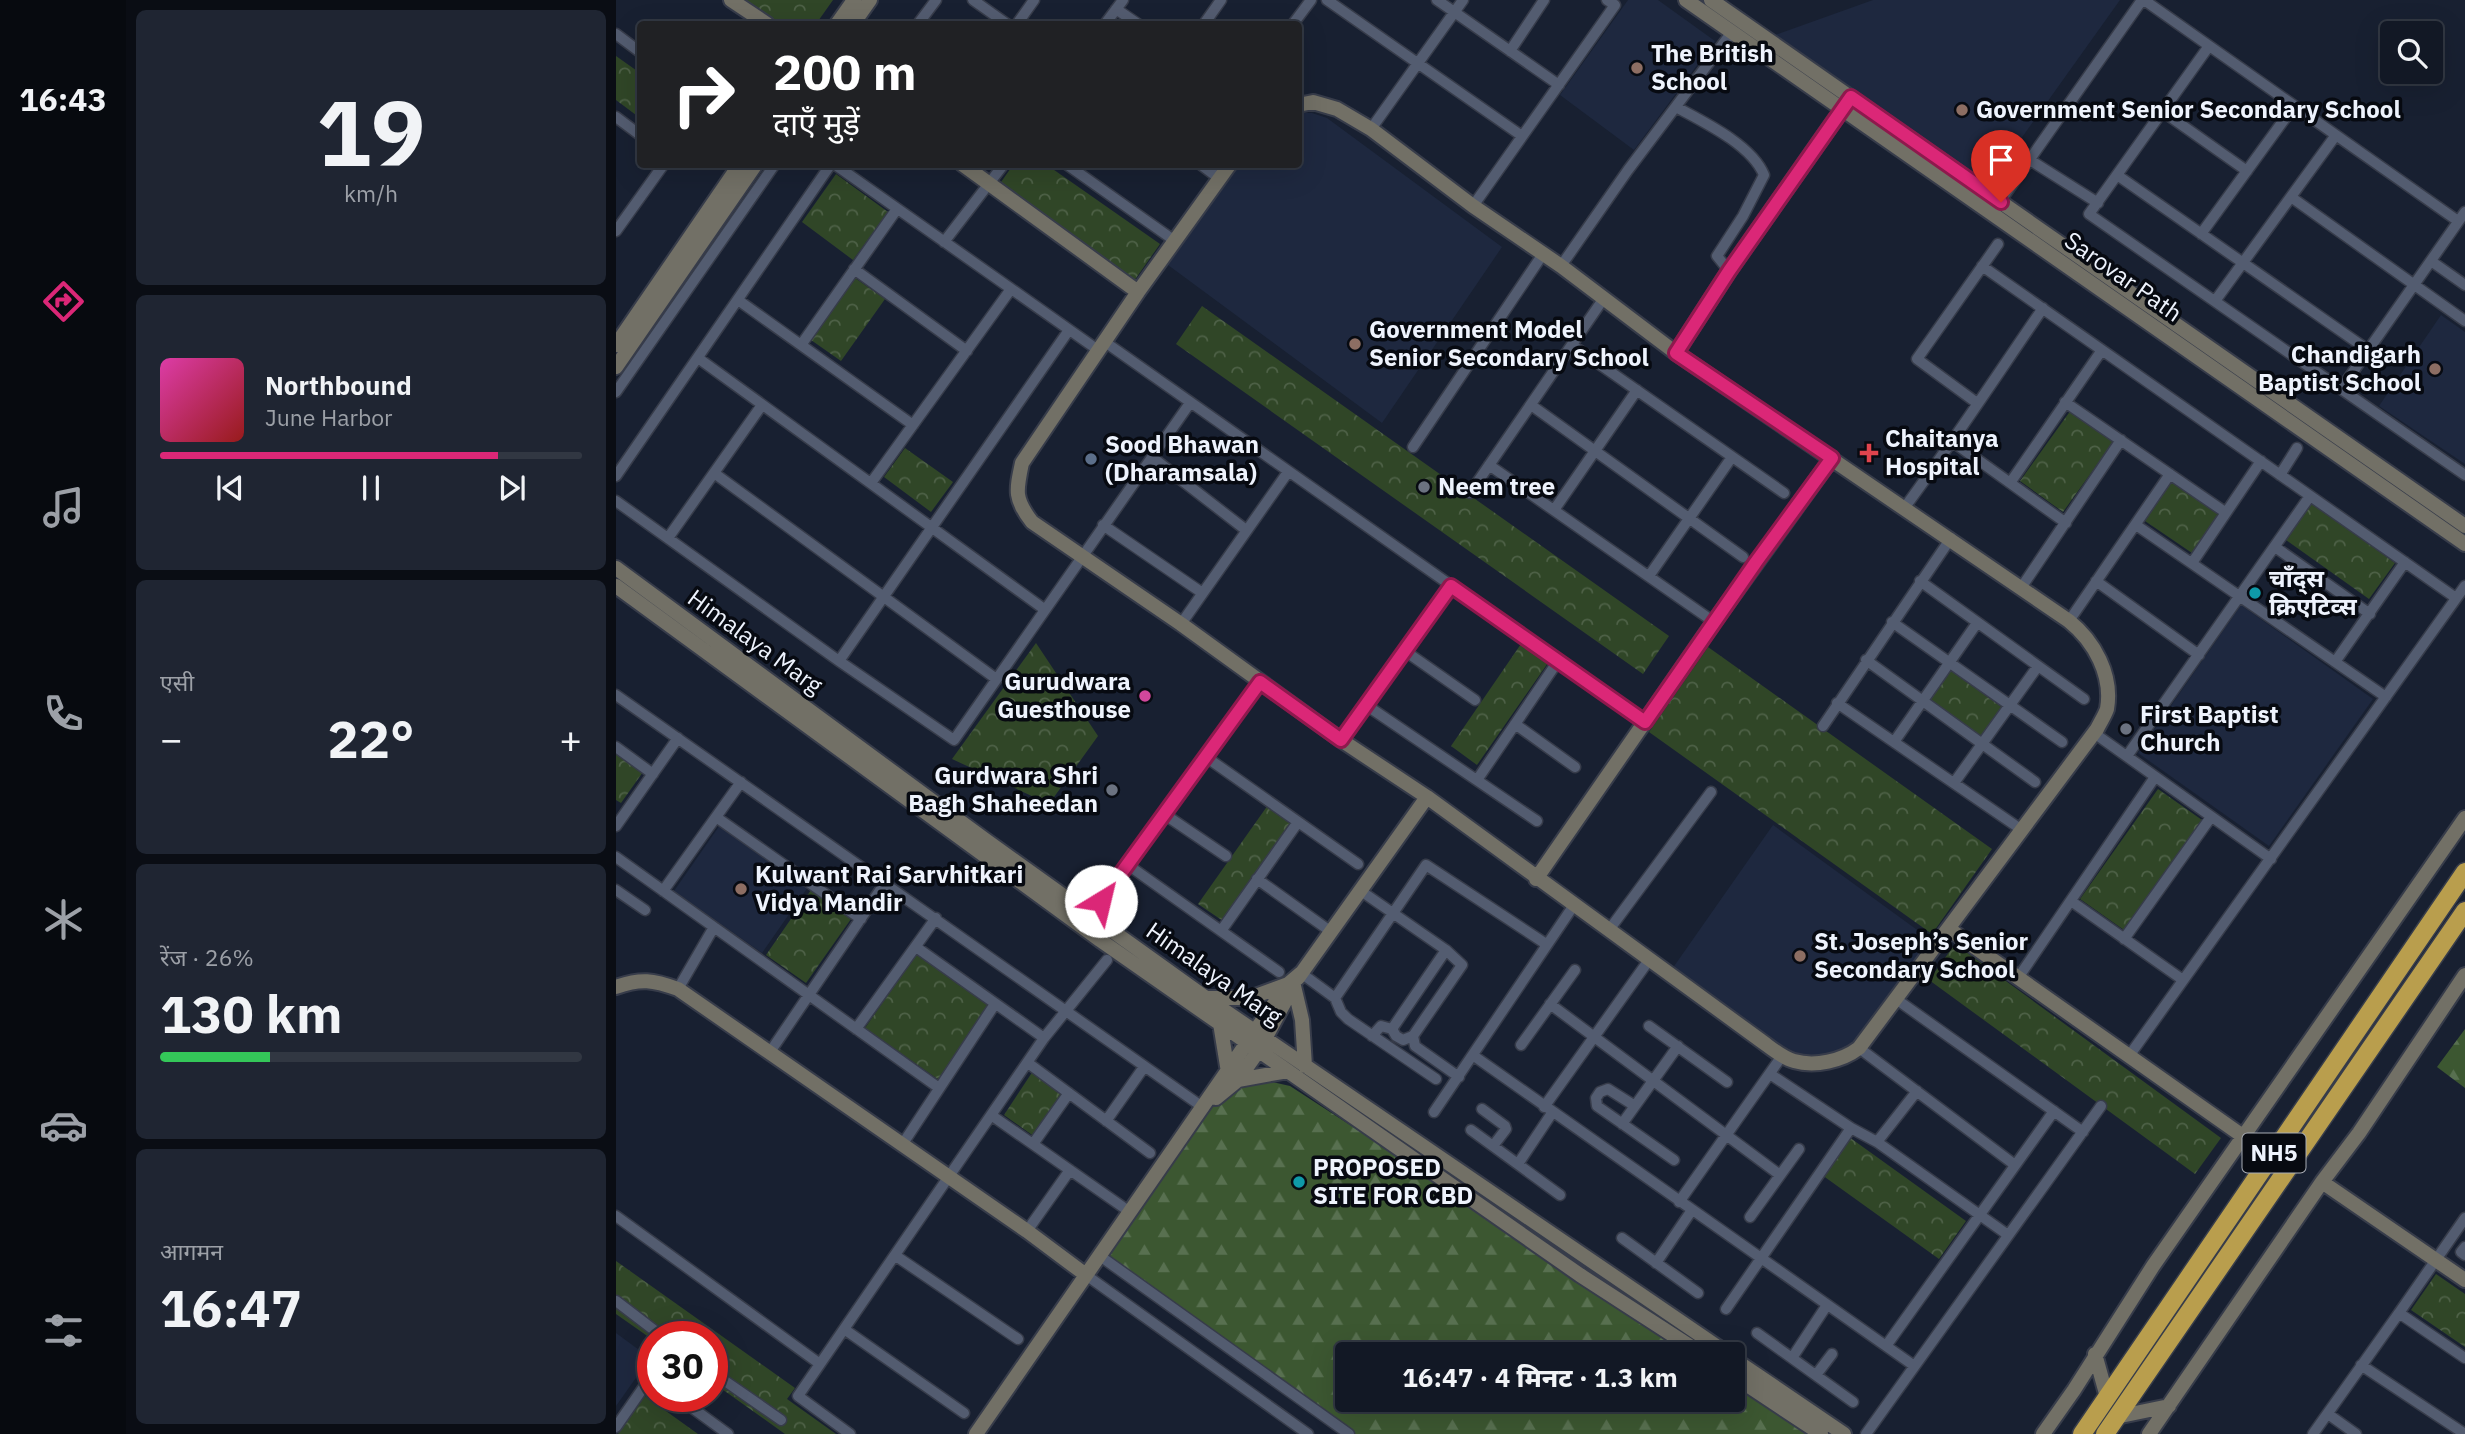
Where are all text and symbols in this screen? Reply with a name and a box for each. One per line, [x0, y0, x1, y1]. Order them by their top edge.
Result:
map controls [2380, 21, 2443, 84]
button: search [2380, 21, 2443, 84]
place label: The British School [1651, 37, 1774, 97]
text: 200 m [773, 40, 917, 103]
icon: right [658, 49, 749, 140]
marker: The British School [1629, 60, 1645, 76]
text: 19 [316, 73, 426, 191]
text: 16:43 [19, 78, 107, 120]
place label: Government Senior Secondary School [1976, 93, 2401, 125]
text: दाएँ मुड़ें [773, 102, 860, 144]
marker: Government Senior Secondary School [1954, 102, 1970, 118]
pin [1971, 130, 2031, 202]
icon: arrive [1982, 141, 2020, 179]
text: km/h [344, 178, 398, 208]
street label: Sarovar Path [2058, 224, 2189, 329]
icon: directions [39, 277, 88, 326]
place label: Government Model Senior Secondary School [1369, 313, 1649, 373]
marker: Government Model Senior Secondary School [1347, 336, 1363, 352]
place label: Chandigarh Baptist School [2258, 338, 2421, 398]
marker: Chandigarh Baptist School [2427, 361, 2443, 377]
text: Northbound [265, 368, 412, 402]
text: June Harbor [265, 402, 393, 432]
place label: Chaitanya Hospital [1885, 422, 1999, 482]
place label: Sood Bhawan (Dharamsala) [1105, 428, 1259, 488]
marker: Chaitanya Hospital [1859, 443, 1879, 463]
marker: Sood Bhawan (Dharamsala) [1083, 451, 1099, 467]
icon: previous [211, 469, 249, 507]
icon: pause [352, 469, 390, 507]
icon: next [493, 469, 531, 507]
place label: Neem tree [1438, 470, 1555, 502]
marker: Neem tree [1416, 479, 1432, 495]
icon: music [39, 483, 88, 532]
place label: चाँद्स क्रिएटिव्स [2269, 562, 2358, 622]
street label: Himalaya Marg [682, 581, 830, 701]
marker: चाँद्स क्रिएटिव्स [2247, 585, 2263, 601]
place label: Gurudwara Guesthouse [997, 665, 1131, 725]
text: एसी [160, 667, 194, 697]
marker: Gurudwara Guesthouse [1137, 688, 1153, 704]
icon: phone [39, 689, 88, 738]
place label: First Baptist Church [2140, 698, 2279, 758]
text: 22° [328, 705, 414, 772]
text: − [160, 714, 183, 763]
text: + [559, 714, 582, 763]
marker: First Baptist Church [2118, 721, 2134, 737]
place label: Gurdwara Shri Bagh Shaheedan [908, 759, 1098, 819]
marker: Gurdwara Shri Bagh Shaheedan [1104, 782, 1120, 798]
place label: Kulwant Rai Sarvhitkari Vidya Mandir [755, 858, 1023, 918]
position arrow [1064, 864, 1138, 938]
marker: Kulwant Rai Sarvhitkari Vidya Mandir [733, 881, 749, 897]
icon: climate [39, 895, 88, 944]
street label: Himalaya Marg [1140, 914, 1289, 1032]
place label: St. Joseph’s Senior Secondary School [1814, 925, 2029, 985]
text: रेंज · 26% [160, 942, 254, 972]
marker: St. Joseph’s Senior Secondary School [1792, 948, 1808, 964]
text: 130 km [160, 980, 342, 1047]
icon: car [39, 1101, 88, 1150]
road number: NH5 [2242, 1134, 2306, 1172]
place label: PROPOSED SITE FOR CBD [1313, 1151, 1473, 1211]
marker: PROPOSED SITE FOR CBD [1291, 1174, 1307, 1190]
text: आगमन [160, 1236, 223, 1266]
text: 16:47 [160, 1274, 302, 1341]
icon: filters [39, 1306, 88, 1355]
speed limit sign: 30 [637, 1321, 728, 1412]
text: 16:47 · 4 मिनट · 1.3 km [1402, 1360, 1678, 1394]

